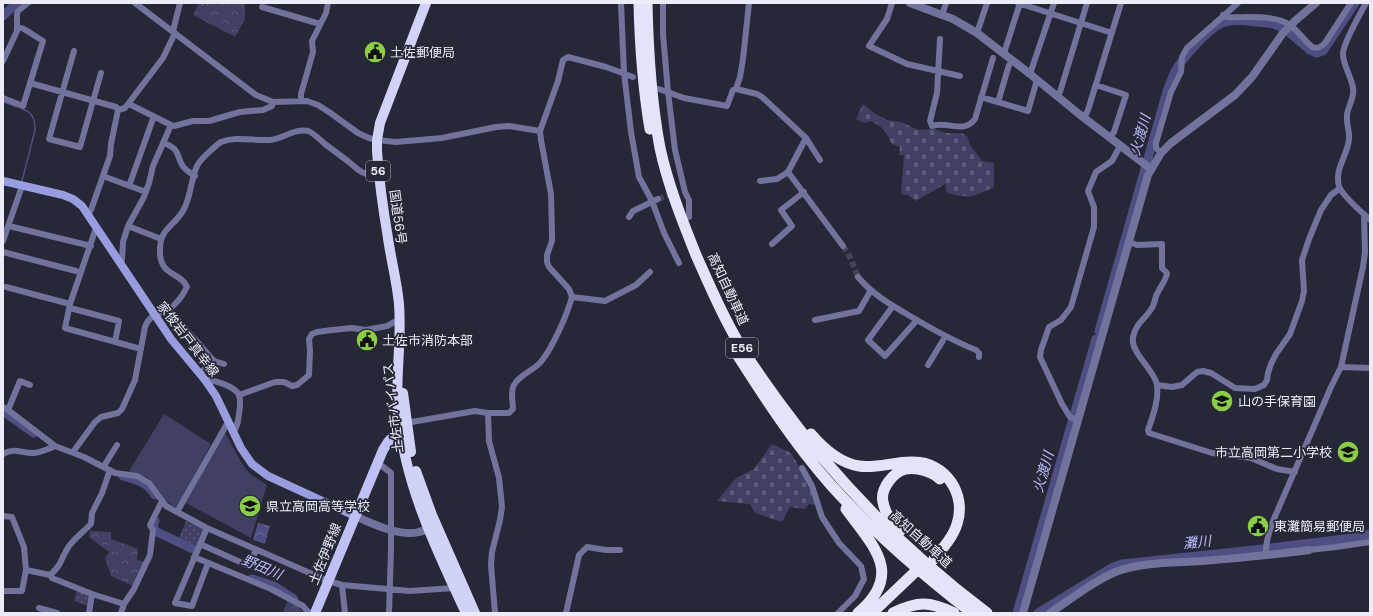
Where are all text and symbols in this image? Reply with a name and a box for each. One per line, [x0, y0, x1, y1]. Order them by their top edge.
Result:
public building icon: 土佐郵便局 [362, 39, 388, 65]
place label: 土佐郵便局 [390, 44, 455, 61]
water label: 火渡川 [1126, 110, 1155, 158]
road number: 56 [366, 161, 390, 181]
street label: 国道56号 [386, 189, 410, 245]
street label: 高知自動車道 [704, 250, 752, 328]
street label: 家俊岩戸真幸線 [153, 298, 223, 380]
public building icon: 土佐市消防本部 [354, 327, 380, 353]
place label: 土佐市消防本部 [382, 332, 473, 349]
road number: E56 [726, 338, 758, 358]
street label: 土佐市バイパス [379, 362, 407, 454]
school or university icon: 山の手保育園 [1209, 388, 1235, 414]
place label: 山の手保育園 [1238, 393, 1316, 410]
school or university icon: 市立高岡第二小学校 [1335, 439, 1361, 465]
place label: 市立高岡第二小学校 [1215, 444, 1332, 461]
water label: 火渡川 [1029, 447, 1058, 495]
school or university icon: 県立高岡高等学校 [237, 493, 263, 519]
place label: 県立高岡高等学校 [266, 498, 370, 515]
street label: 高知自動車道 [886, 507, 956, 571]
public building icon: 東灘簡易郵便局 [1245, 513, 1271, 539]
place label: 東灘簡易郵便局 [1274, 518, 1365, 535]
street label: 土佐伊野線 [305, 521, 345, 587]
water label: 灘川 [1182, 531, 1214, 552]
water label: 野田川 [239, 551, 287, 584]

